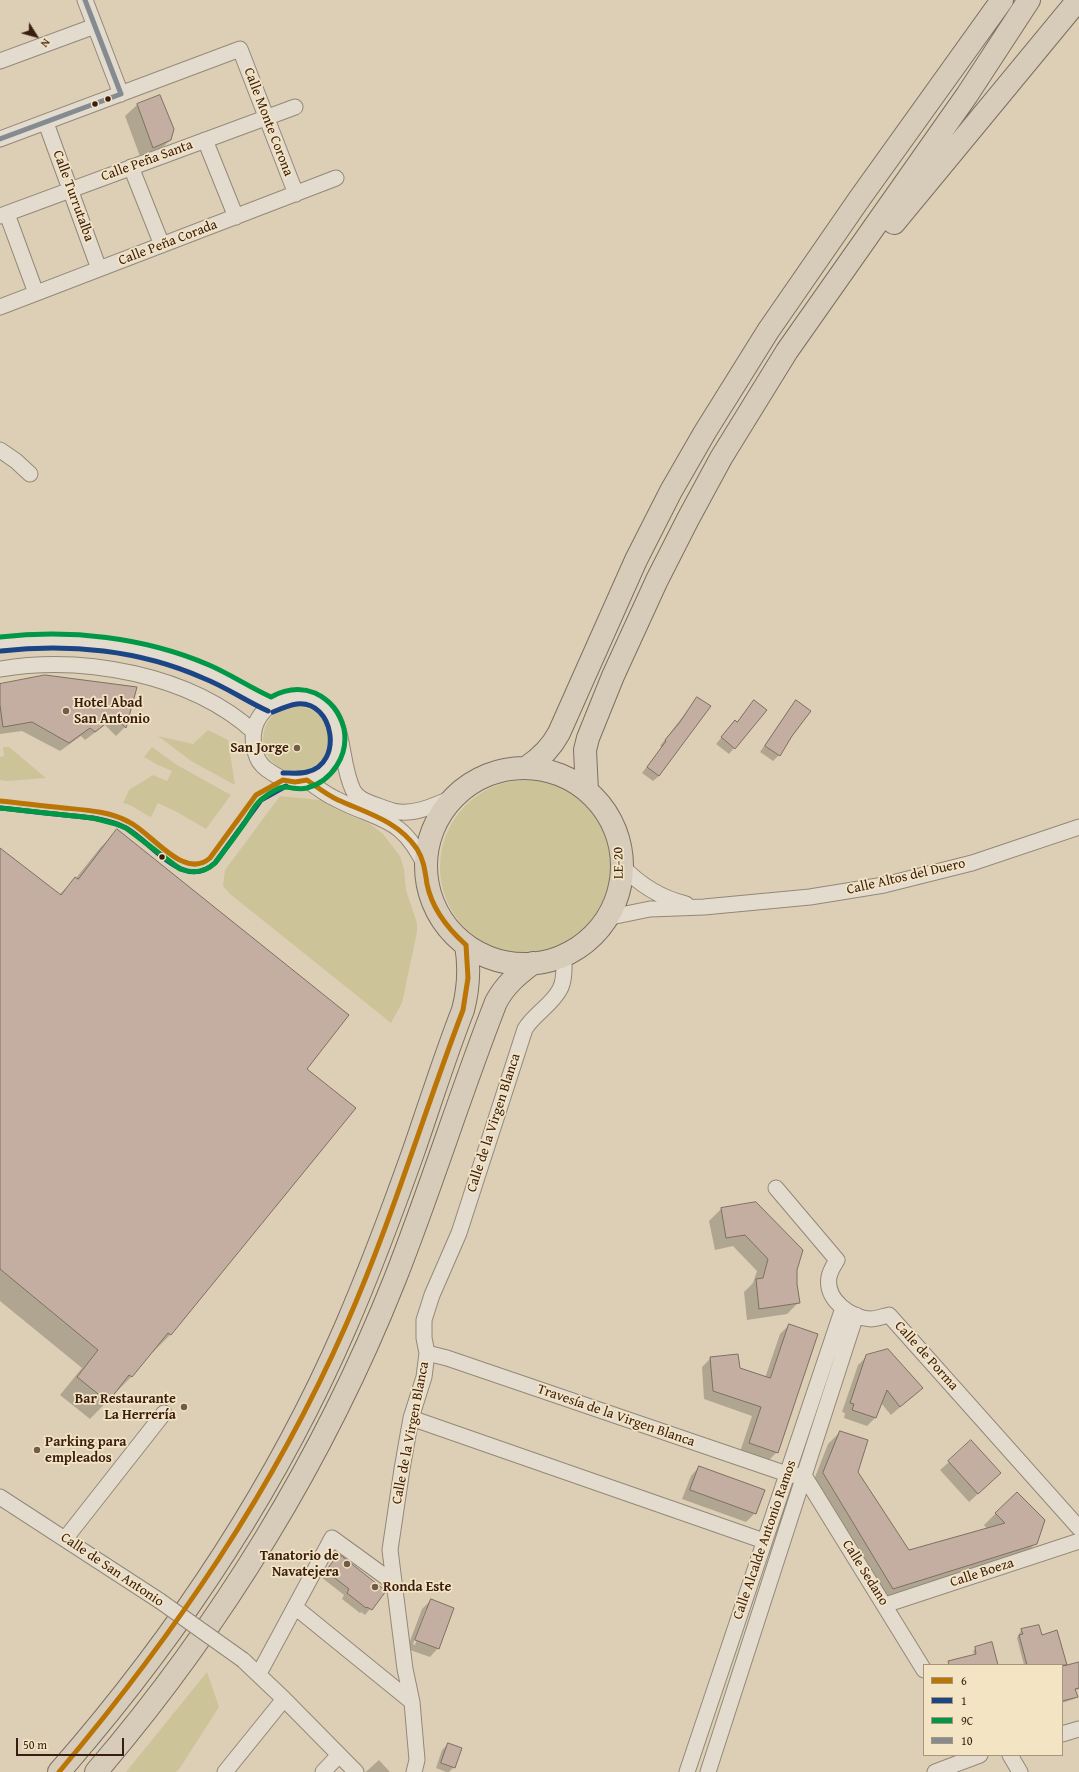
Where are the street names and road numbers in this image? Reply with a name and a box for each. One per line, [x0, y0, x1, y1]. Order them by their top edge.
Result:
street label: Calle Monte Corona [240, 65, 296, 179]
street label: Calle Peña Santa [99, 137, 195, 185]
street label: Calle Turrutalba [49, 148, 97, 244]
street label: Calle Peña Corada [116, 216, 220, 270]
street label: LE-20 [610, 847, 628, 879]
street label: Calle Altos del Duero [845, 855, 967, 899]
street label: Calle de la Virgen Blanca [464, 1051, 524, 1195]
street label: Calle de Porma [891, 1318, 961, 1394]
street label: Calle de la Virgen Blanca [389, 1360, 433, 1506]
street label: Travesía de la Virgen Blanca [535, 1381, 697, 1451]
street label: Calle Alcalde Antonio Ramos [730, 1458, 800, 1622]
street label: Calle de San Antonio [57, 1529, 167, 1611]
street label: Calle Sedano [838, 1537, 892, 1609]
street label: Calle Boeza [948, 1555, 1016, 1591]

